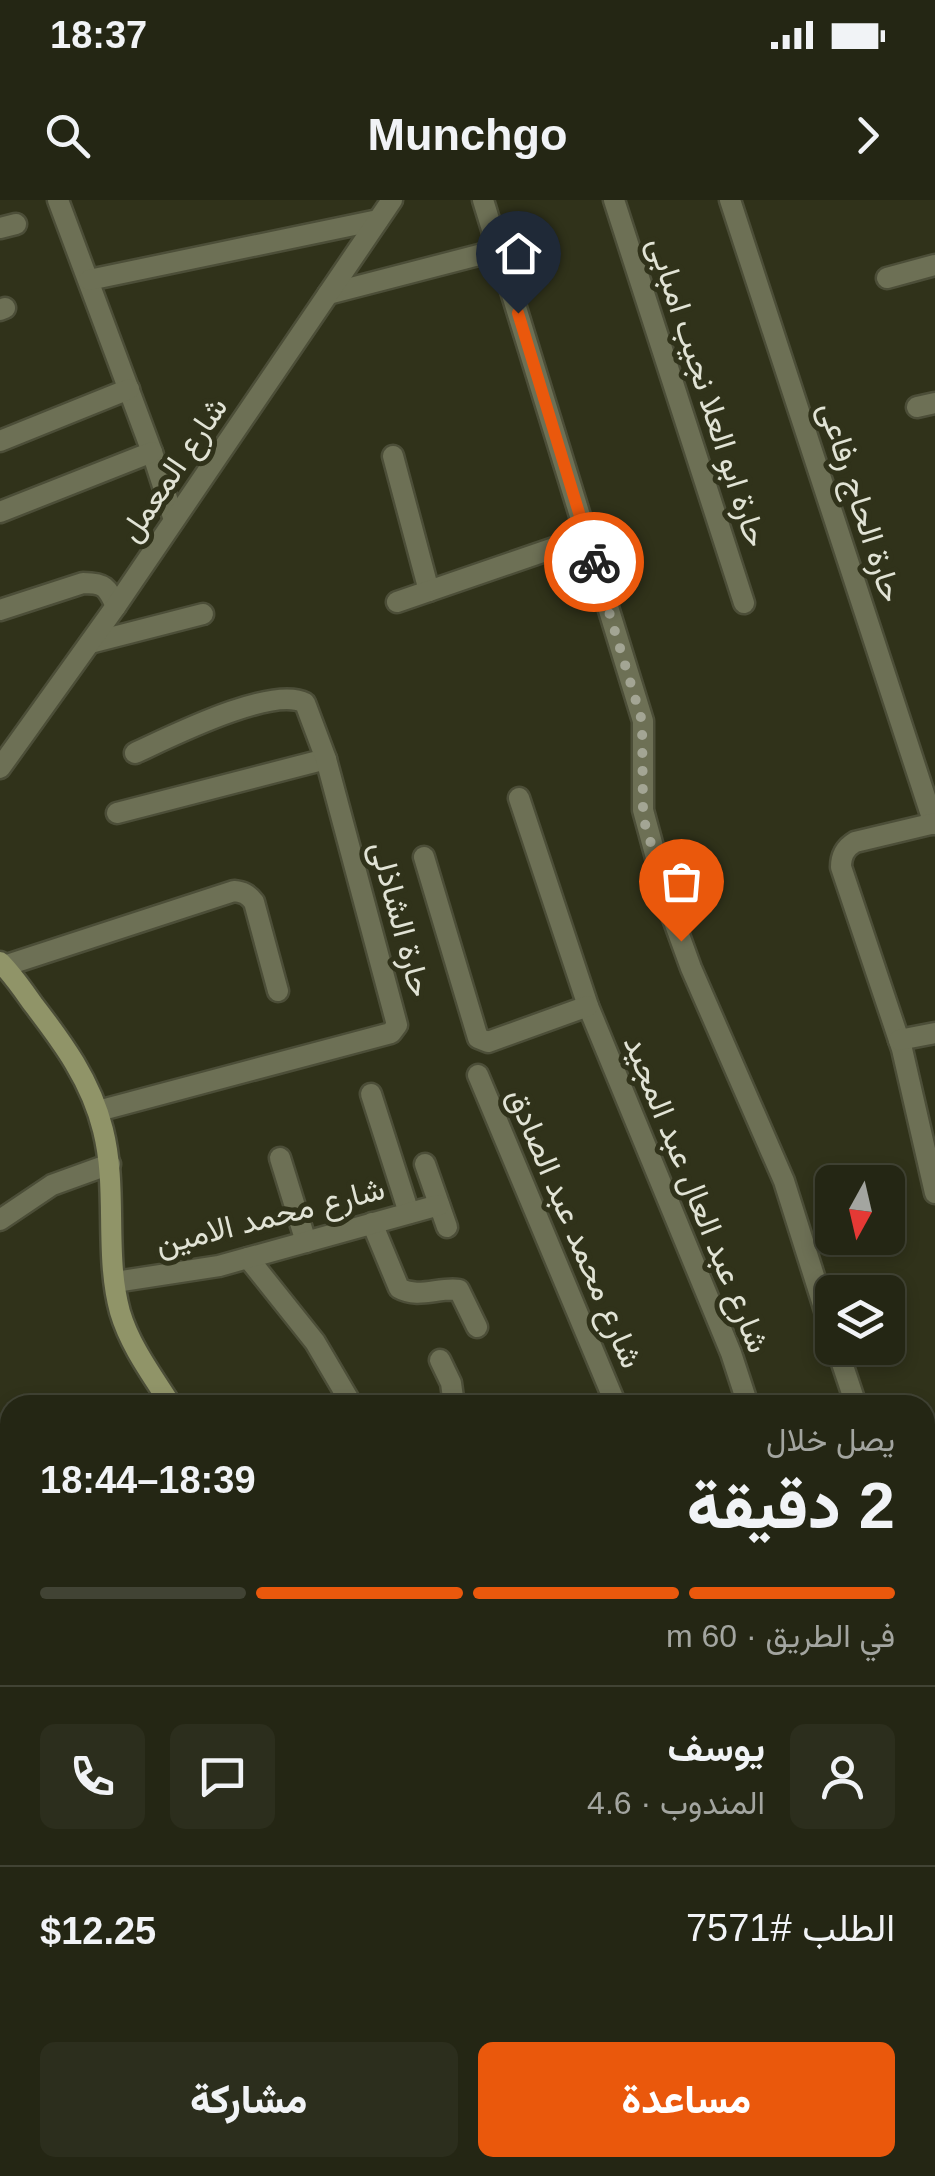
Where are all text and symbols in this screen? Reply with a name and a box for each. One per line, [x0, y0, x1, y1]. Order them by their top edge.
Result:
text: 18:37 [50, 14, 147, 56]
icon: search [40, 108, 95, 163]
icon: forward [840, 108, 895, 163]
text: Munchgo [368, 109, 567, 160]
pin [476, 211, 561, 314]
icon: home [491, 226, 546, 281]
street label: حارة ابو العلا نجيب امبابى [639, 233, 775, 552]
street label: شارع المعمل [112, 390, 238, 550]
street label: حارة الحاج رفاعى [808, 397, 910, 608]
courier [544, 512, 644, 612]
icon: bike [567, 535, 622, 590]
street label: حارة الشاذلى [361, 837, 439, 1001]
pin [639, 839, 724, 942]
icon: bag [654, 854, 709, 909]
street label: شارع عبد العال عبد المجيد [613, 1030, 777, 1359]
street label: شارع محمد عبد الصادق [496, 1083, 650, 1375]
north arrow [815, 1165, 905, 1255]
map controls [815, 1165, 905, 1365]
street label: شارع محمد الامين [152, 1170, 389, 1266]
button: layers [815, 1275, 905, 1365]
text: يصل خلال [766, 1422, 895, 1458]
text: 18:39–18:44 [40, 1459, 256, 1501]
text: 2 دقيقة [687, 1469, 895, 1542]
text: في الطريق · 60 m [666, 1618, 895, 1654]
button: phone [40, 1724, 145, 1829]
button: chat [170, 1724, 275, 1829]
button: person [790, 1724, 895, 1829]
text: يوسف [668, 1727, 765, 1769]
text: المندوب · 4.6 [587, 1785, 765, 1821]
text: الطلب #7571 [686, 1907, 895, 1949]
text: $12.25 [40, 1910, 156, 1952]
button: مشاركة [40, 2042, 458, 2157]
button: مساعدة [478, 2042, 895, 2157]

